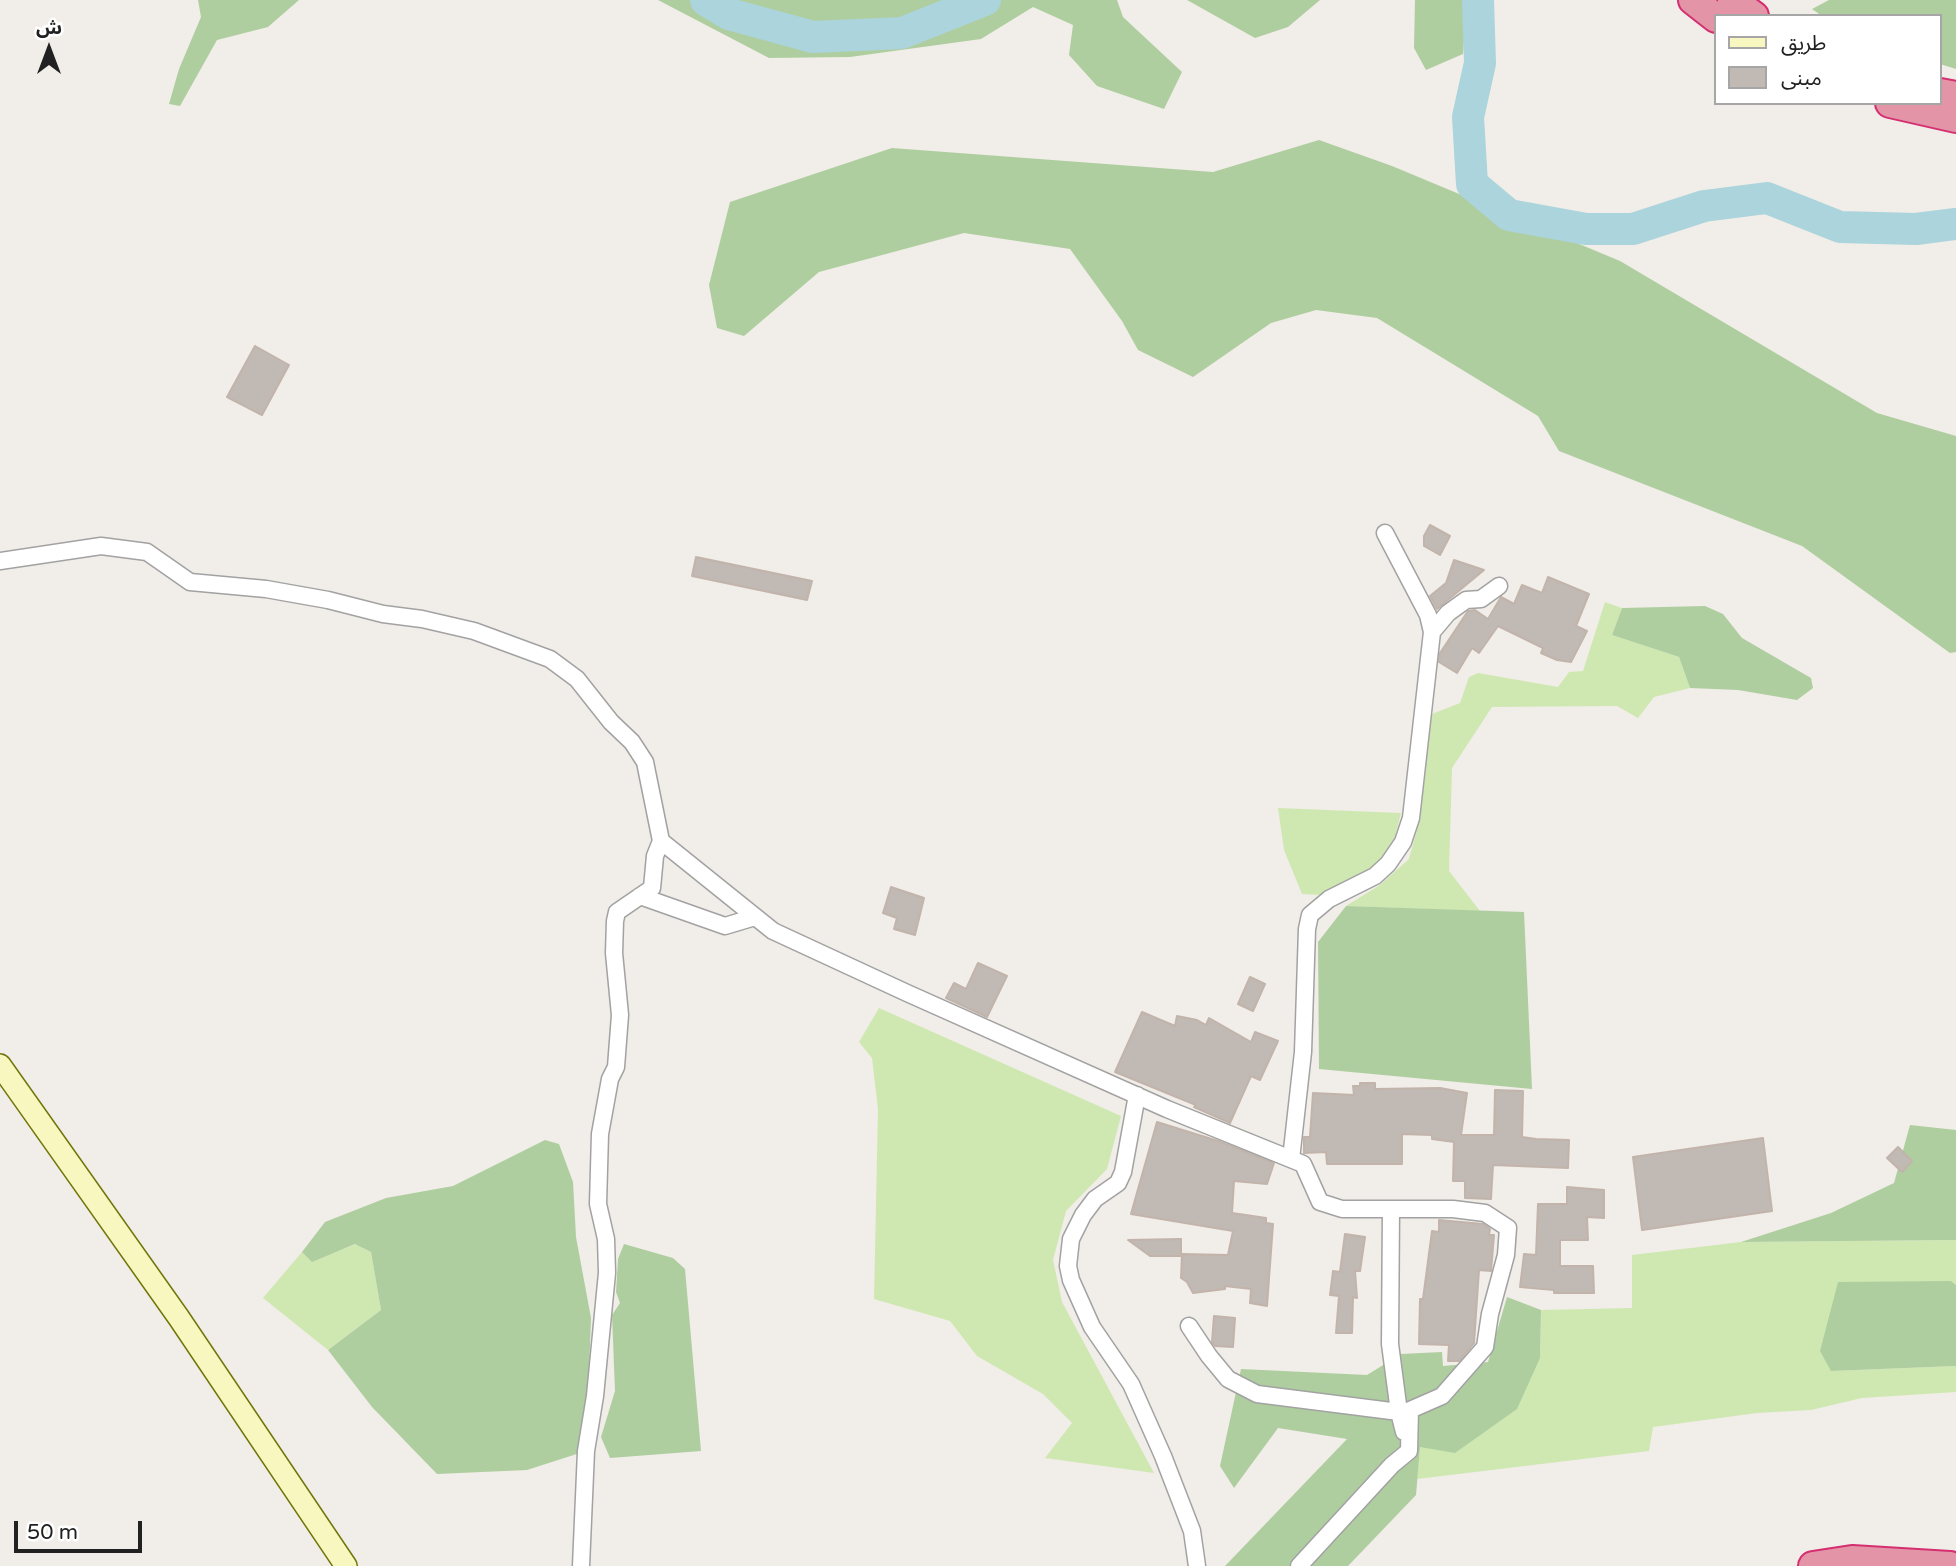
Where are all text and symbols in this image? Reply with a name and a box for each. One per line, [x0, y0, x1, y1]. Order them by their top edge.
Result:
north arrow [14, 14, 84, 84]
legend [1714, 14, 1942, 105]
text: ش [36, 17, 62, 39]
text: طريق [1781, 31, 1826, 56]
text: مبنى [1781, 66, 1822, 91]
scale bar [18, 1506, 145, 1550]
text: 50 m [27, 1520, 78, 1545]

